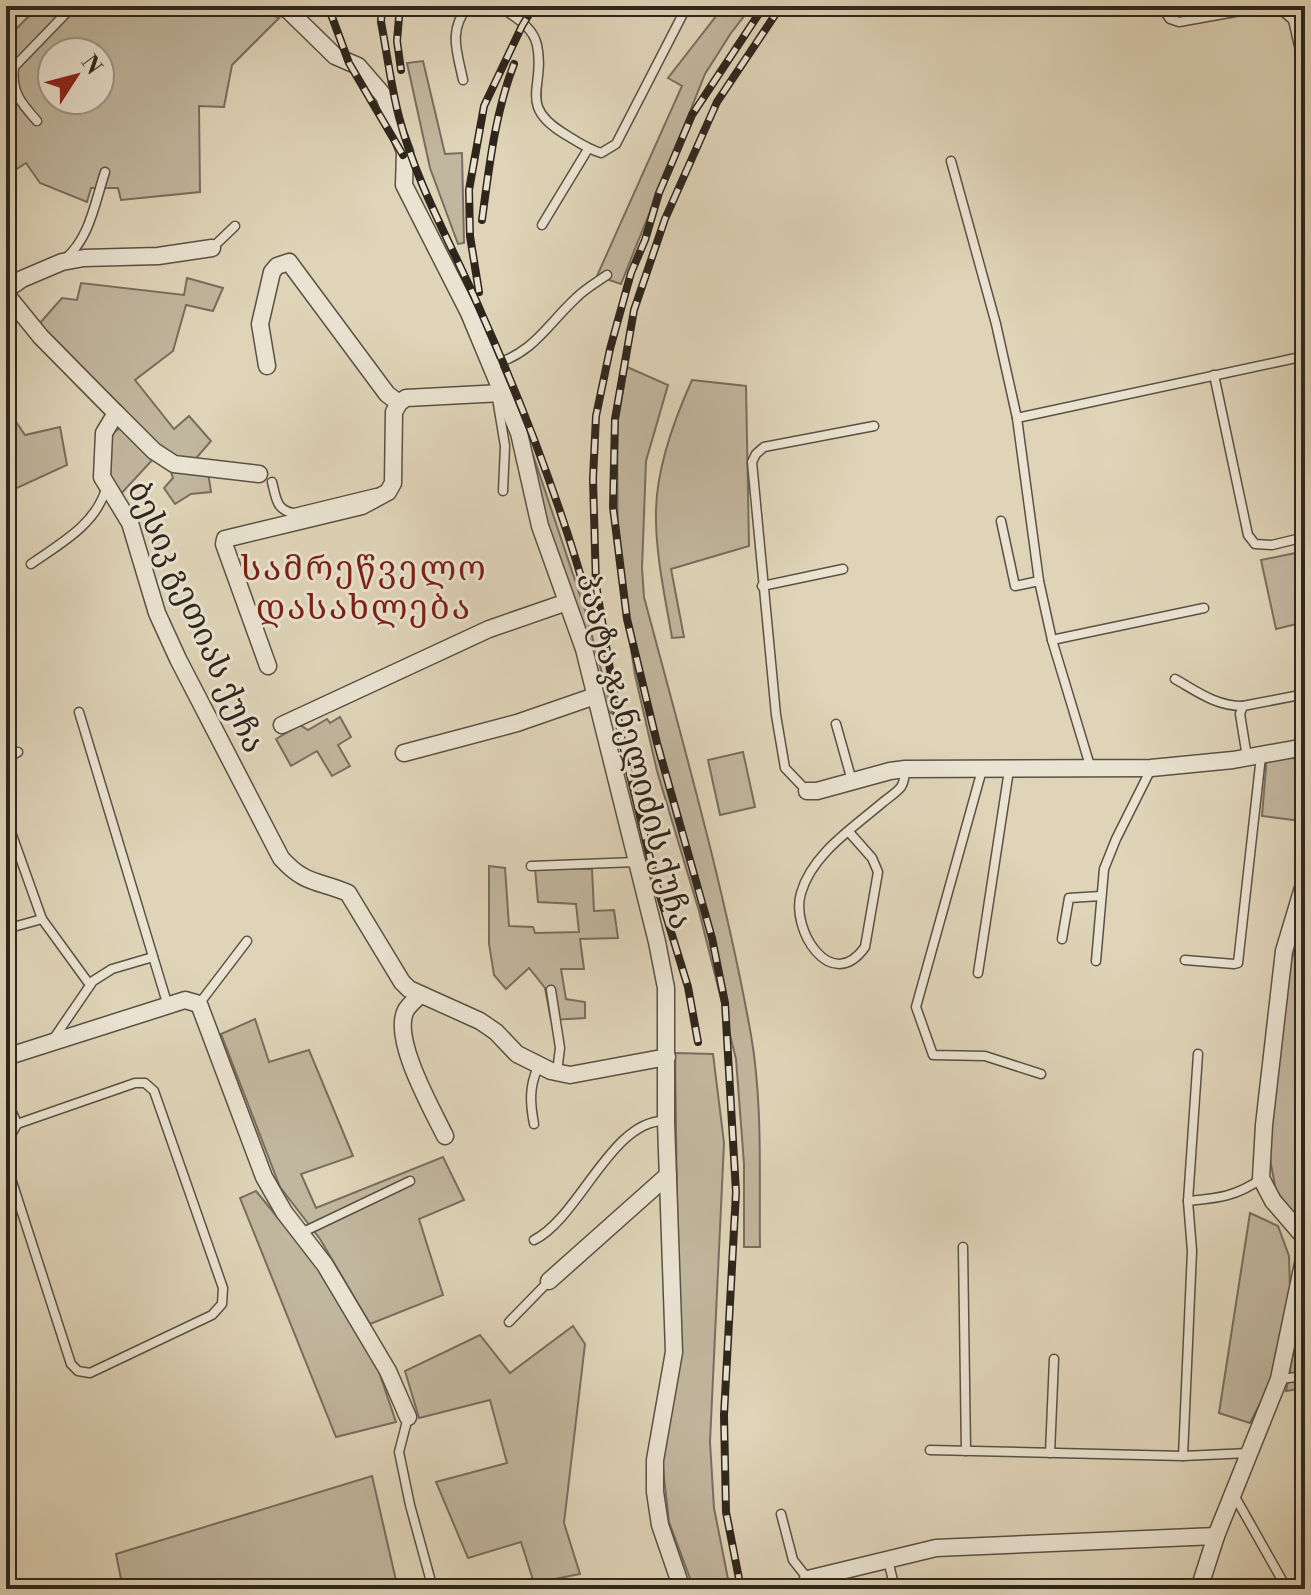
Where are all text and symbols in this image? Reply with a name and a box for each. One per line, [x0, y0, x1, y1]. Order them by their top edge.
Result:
north arrow [36, 36, 116, 116]
text: N [75, 50, 107, 81]
street label: ბესიკ გეთიას ქუჩა [118, 475, 274, 759]
district label: სამრეწველო დასახლება [240, 549, 488, 630]
street label: პაატა ჯანელიძის ქუჩა [567, 568, 701, 934]

